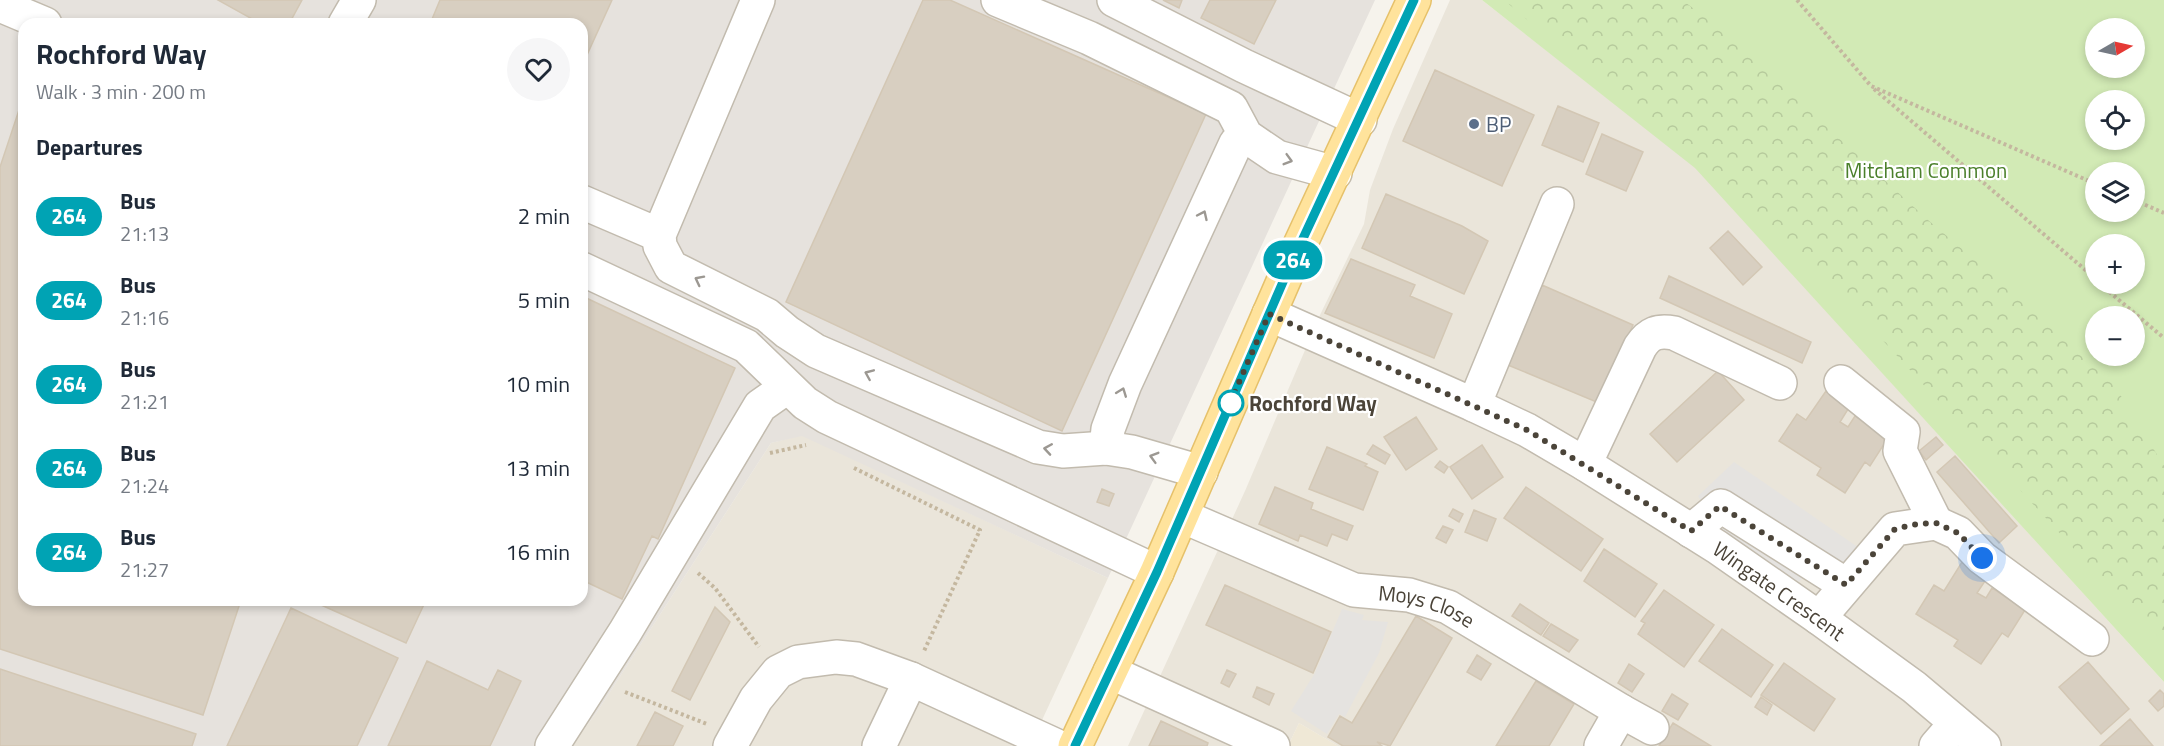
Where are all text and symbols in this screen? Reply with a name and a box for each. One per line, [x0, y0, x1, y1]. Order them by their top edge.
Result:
north arrow [2085, 18, 2145, 78]
map controls [2085, 18, 2145, 366]
text: Rochford Way [36, 32, 206, 75]
button: heart [507, 38, 570, 101]
text: Walk · 3 min · 200 m [36, 76, 206, 107]
button: locate [2085, 90, 2145, 150]
place label: BP [1486, 108, 1511, 140]
marker: BP [1467, 117, 1481, 131]
text: Departures [36, 130, 143, 164]
one-way arrow [1282, 153, 1293, 165]
park label: Mitcham Common [1845, 154, 2007, 186]
button: layers [2085, 162, 2145, 222]
text: Bus [120, 184, 156, 218]
text: 2 min [518, 199, 570, 233]
text: 264 [51, 200, 87, 232]
one-way arrow [1195, 210, 1207, 221]
text: 21:13 [120, 218, 169, 249]
button: + [2085, 234, 2145, 294]
line badge: 264 [1258, 240, 1328, 280]
text: 264 [1275, 244, 1311, 276]
text: Bus [120, 268, 156, 302]
one-way arrow [694, 276, 705, 288]
text: 5 min [518, 283, 570, 317]
text: 264 [51, 284, 87, 316]
text: 21:16 [120, 302, 169, 333]
button: − [2085, 306, 2145, 366]
text: Bus [120, 352, 156, 386]
text: 10 min [505, 367, 570, 401]
text: 264 [51, 368, 87, 400]
one-way arrow [864, 369, 875, 381]
text: 21:21 [120, 386, 169, 417]
place label: Rochford Way [1249, 387, 1377, 419]
one-way arrow [1115, 388, 1127, 399]
marker: Rochford Way [1218, 390, 1244, 416]
text: Bus [120, 436, 156, 470]
one-way arrow [1044, 443, 1054, 456]
text: 13 min [505, 451, 570, 485]
text: 264 [51, 452, 87, 484]
one-way arrow [1149, 452, 1160, 464]
text: 21:24 [120, 470, 169, 501]
text: Bus [120, 520, 156, 554]
street label: Wingate Crescent [1706, 533, 1853, 649]
text: 16 min [505, 535, 570, 569]
text: 264 [51, 536, 87, 568]
your location [1967, 543, 1997, 573]
text: 21:27 [120, 554, 169, 585]
street label: Moys Close [1377, 576, 1481, 636]

